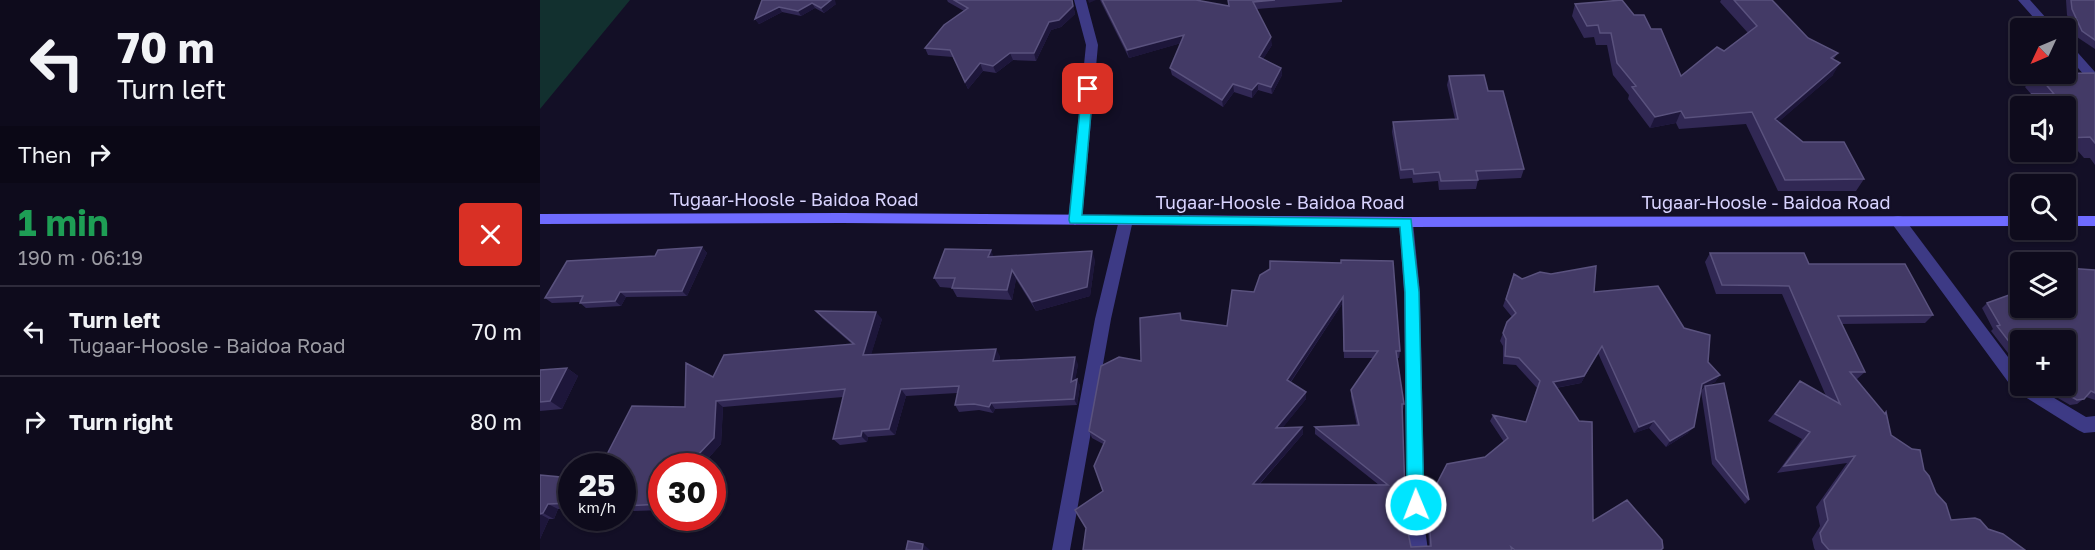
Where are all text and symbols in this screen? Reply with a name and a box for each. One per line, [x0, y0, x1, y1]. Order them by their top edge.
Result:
north arrow [2010, 18, 2076, 84]
map controls [2010, 18, 2076, 396]
text: 70 m [117, 22, 214, 72]
icon: left [18, 24, 96, 102]
pin [1062, 63, 1113, 114]
icon: arrive [1071, 72, 1104, 105]
text: Turn left [117, 73, 226, 105]
button: sound [2010, 96, 2076, 162]
icon: right [83, 138, 116, 171]
text: Then [18, 141, 71, 168]
button: search [2010, 174, 2076, 240]
street label: Tugaar-Hoosle - Baidoa Road [670, 188, 919, 210]
street label: Tugaar-Hoosle - Baidoa Road [1156, 191, 1405, 213]
street label: Tugaar-Hoosle - Baidoa Road [1642, 191, 1891, 213]
text: 1 min [18, 201, 109, 244]
button: close [459, 203, 522, 266]
text: 190 m · 06:19 [18, 245, 143, 269]
button: layers [2010, 252, 2076, 318]
text: Turn left [69, 306, 160, 333]
icon: left [18, 315, 51, 348]
text: 70 m [472, 318, 522, 345]
button: + [2010, 330, 2076, 396]
text: Tugaar-Hoosle - Baidoa Road [69, 333, 346, 357]
icon: right [18, 405, 51, 438]
text: Turn right [69, 408, 173, 435]
text: 80 m [470, 408, 522, 435]
speed limit sign: 30 [648, 453, 726, 531]
text: 25 [579, 467, 615, 503]
position arrow [1384, 473, 1448, 537]
text: km/h [578, 498, 616, 516]

